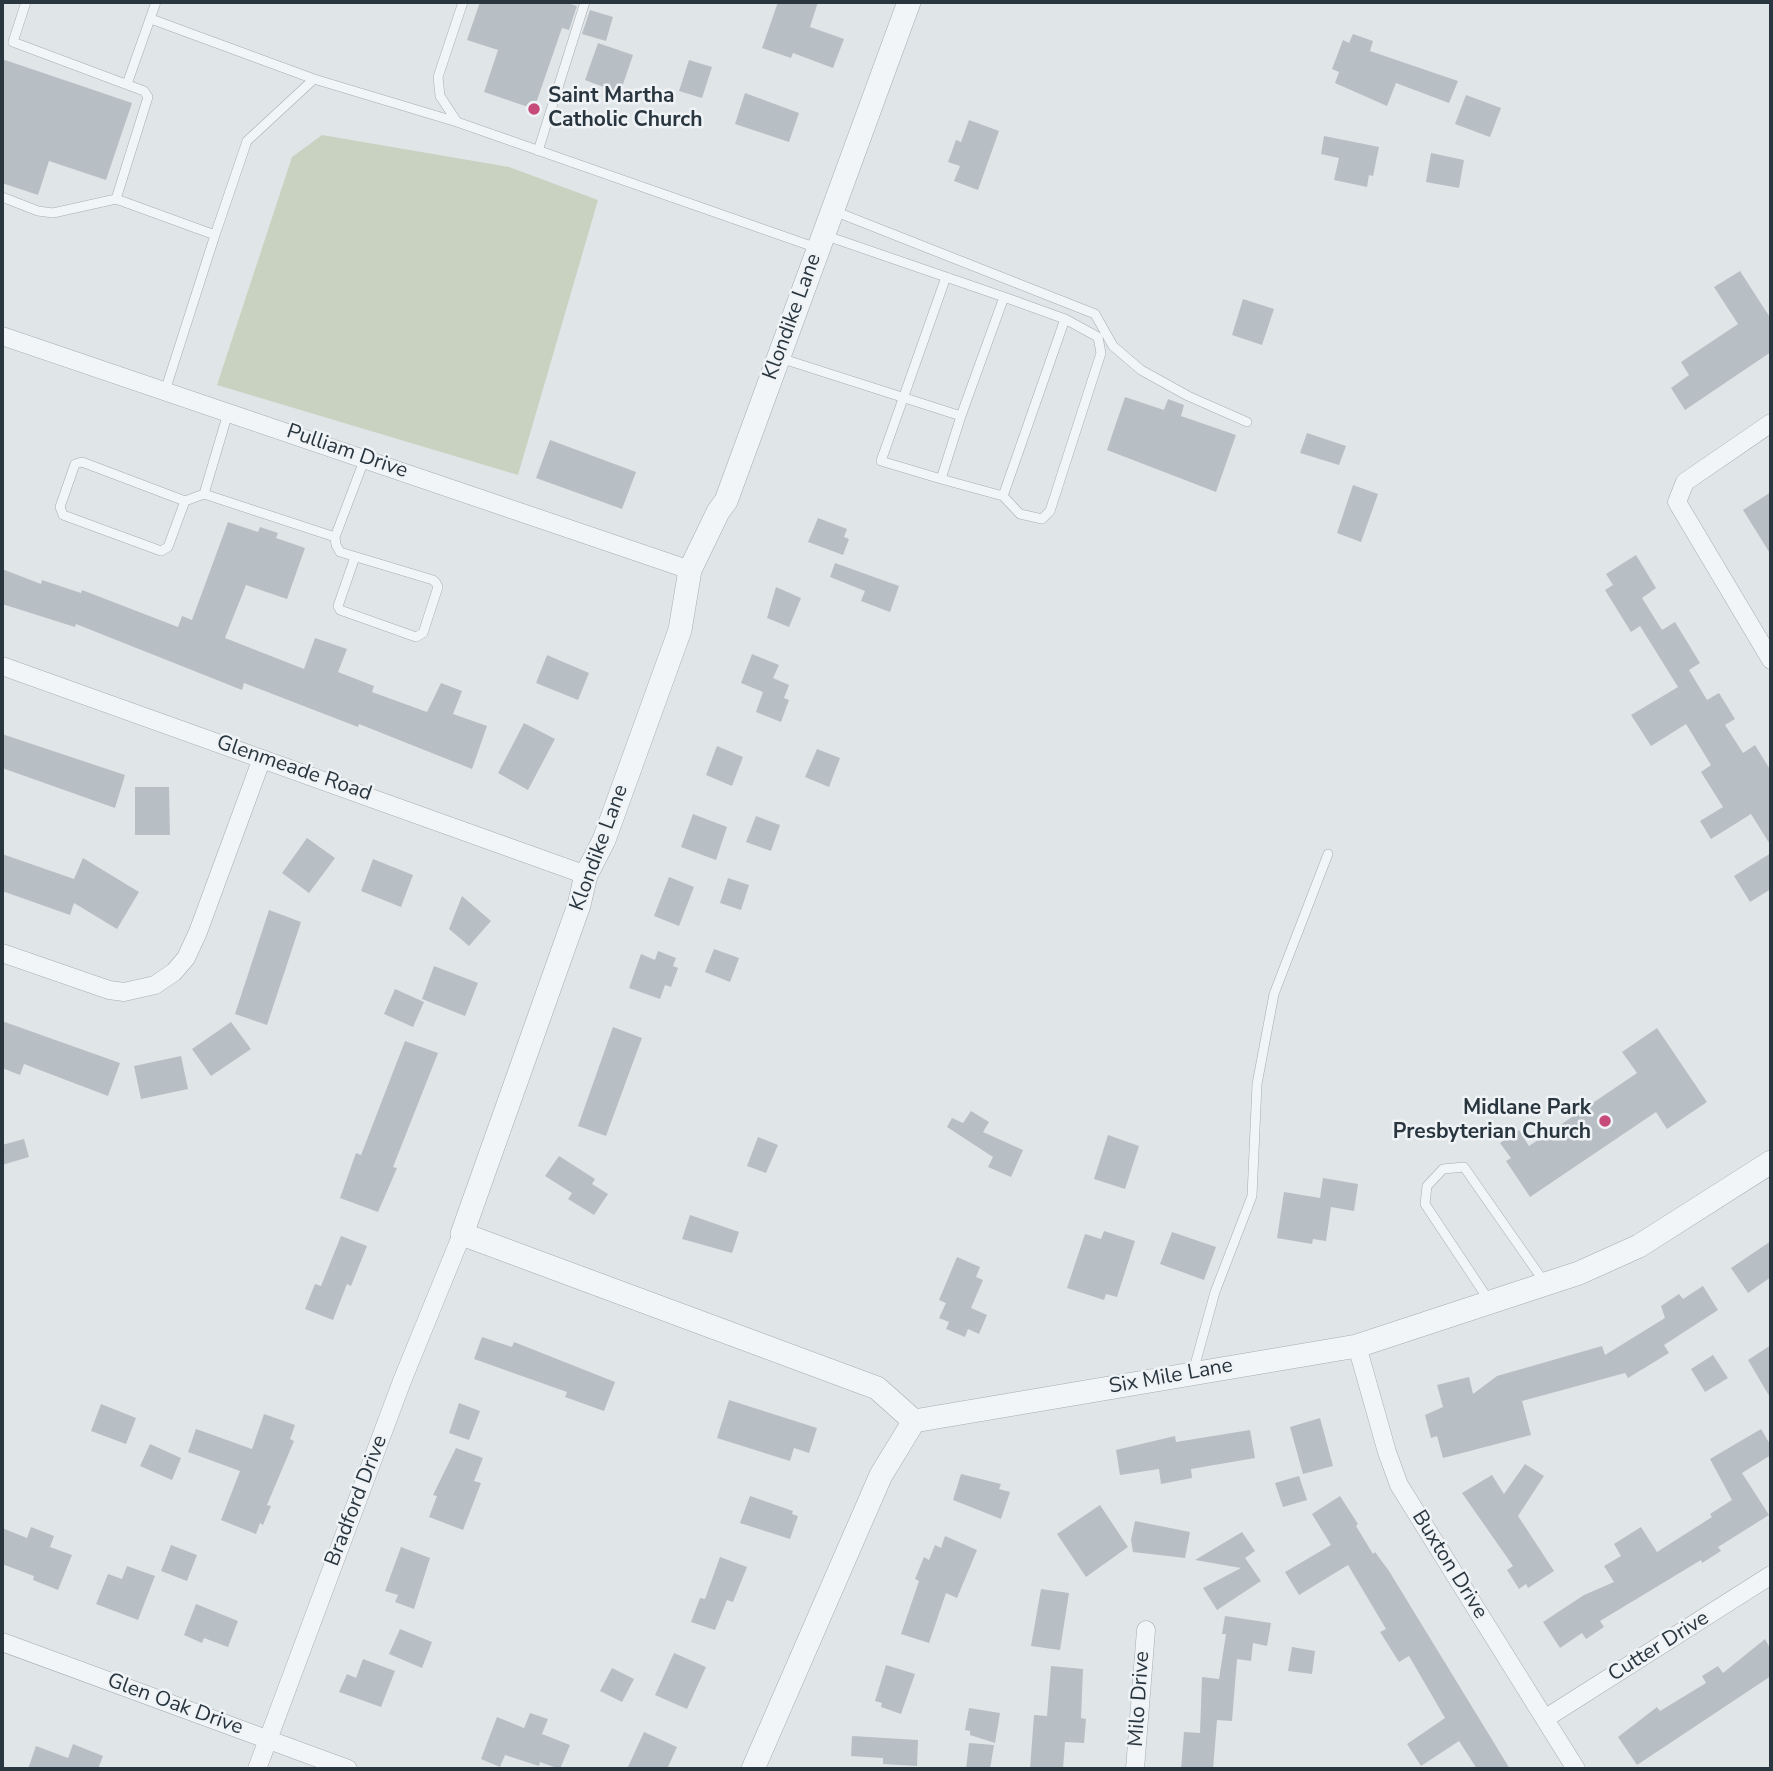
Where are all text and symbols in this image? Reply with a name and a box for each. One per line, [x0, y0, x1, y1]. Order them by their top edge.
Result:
place label: Saint Martha Catholic Church [548, 84, 702, 134]
marker: Saint Martha Catholic Church [526, 101, 542, 117]
street label: Klondike Lane [759, 250, 827, 384]
street label: Pulliam Drive [283, 419, 411, 485]
street label: Glenmeade Road [213, 731, 375, 807]
street label: Klondike Lane [566, 781, 634, 915]
place label: Midlane Park Presbyterian Church [1393, 1096, 1591, 1146]
marker: Midlane Park Presbyterian Church [1597, 1113, 1613, 1129]
street label: Six Mile Lane [1107, 1354, 1235, 1400]
street label: Bradford Drive [320, 1432, 394, 1570]
street label: Buxton Drive [1406, 1506, 1492, 1624]
street label: Cutter Drive [1604, 1606, 1714, 1688]
street label: Milo Drive [1124, 1650, 1156, 1748]
street label: Glen Oak Drive [104, 1669, 246, 1741]

